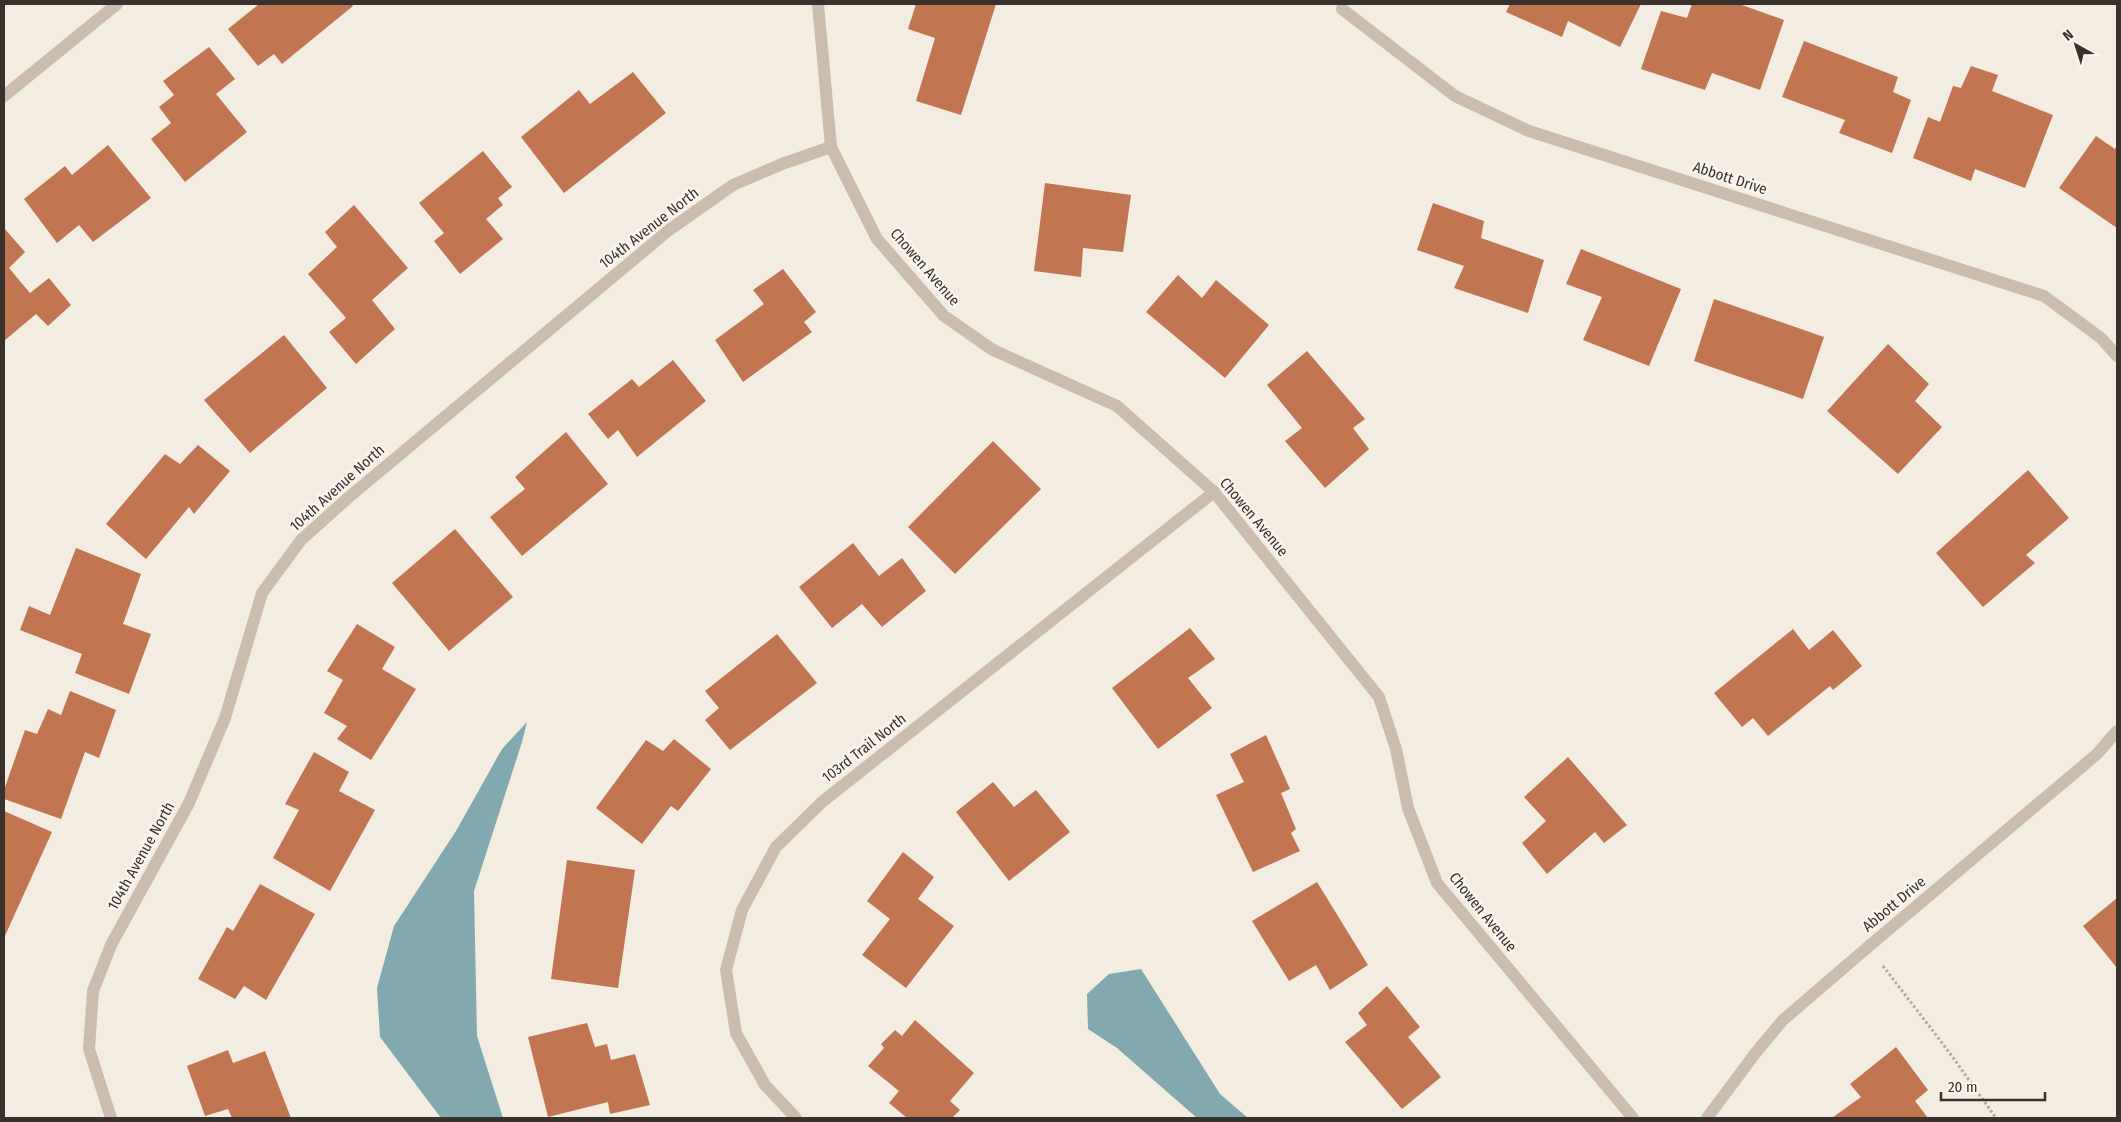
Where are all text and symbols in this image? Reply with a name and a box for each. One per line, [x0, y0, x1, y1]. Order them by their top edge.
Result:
north arrow [2051, 20, 2101, 70]
text: N [2060, 26, 2077, 45]
street label: Abbott Drive [1691, 158, 1769, 198]
street label: 104th Avenue North [596, 184, 702, 272]
street label: Chowen Avenue [886, 224, 964, 310]
street label: 104th Avenue North [286, 441, 388, 535]
street label: Chowen Avenue [1216, 474, 1292, 560]
street label: 103rd Trail North [818, 710, 910, 786]
street label: 104th Avenue North [104, 799, 178, 913]
street label: Chowen Avenue [1445, 869, 1521, 955]
street label: Abbott Drive [1859, 872, 1929, 936]
scale bar [1941, 1070, 2045, 1102]
text: 20 m [1948, 1078, 1978, 1096]

